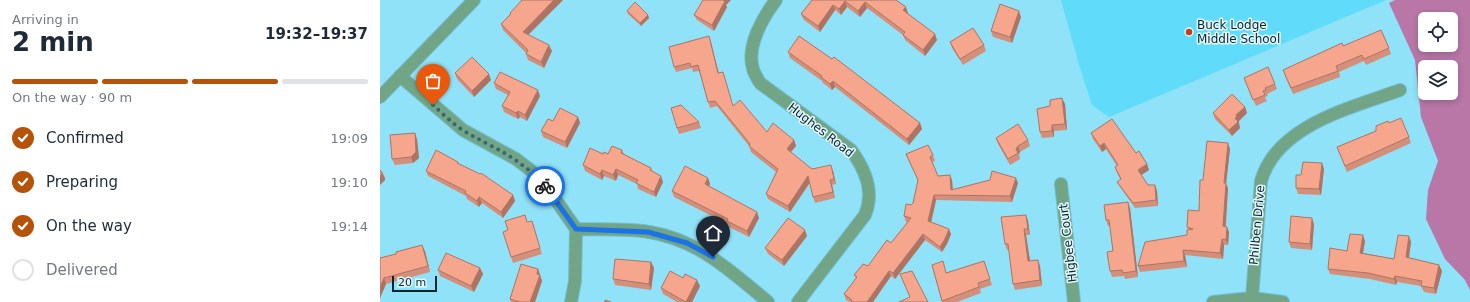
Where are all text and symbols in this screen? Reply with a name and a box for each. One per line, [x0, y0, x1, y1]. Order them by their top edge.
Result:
text: Arriving in [12, 12, 79, 27]
map controls [1418, 12, 1458, 100]
button: locate [1418, 12, 1458, 52]
place label: Buck Lodge Middle School [1197, 18, 1280, 46]
text: 19:32–19:37 [265, 25, 368, 43]
text: 2 min [12, 27, 94, 57]
marker: Buck Lodge Middle School [1184, 27, 1194, 37]
button: layers [1418, 60, 1458, 100]
pin [416, 64, 450, 105]
icon: bag [422, 70, 444, 92]
text: On the way · 90 m [12, 90, 132, 105]
street label: Hughes Road [785, 100, 857, 160]
icon: check [12, 127, 34, 149]
text: Confirmed [46, 129, 124, 147]
text: 19:09 [331, 131, 368, 146]
courier [525, 166, 565, 206]
icon: check [12, 171, 34, 193]
text: Preparing [46, 173, 118, 191]
text: 19:10 [331, 175, 368, 190]
icon: bike [534, 175, 556, 197]
street label: Philben Drive [1247, 185, 1267, 265]
street label: Higbee Court [1056, 203, 1080, 283]
icon: check [12, 215, 34, 237]
pin [696, 216, 730, 257]
text: On the way [46, 217, 132, 235]
text: 19:14 [331, 219, 368, 234]
icon: home [702, 222, 724, 244]
text: Delivered [46, 261, 118, 279]
scale bar [392, 274, 437, 293]
text: 20 m [398, 276, 426, 289]

